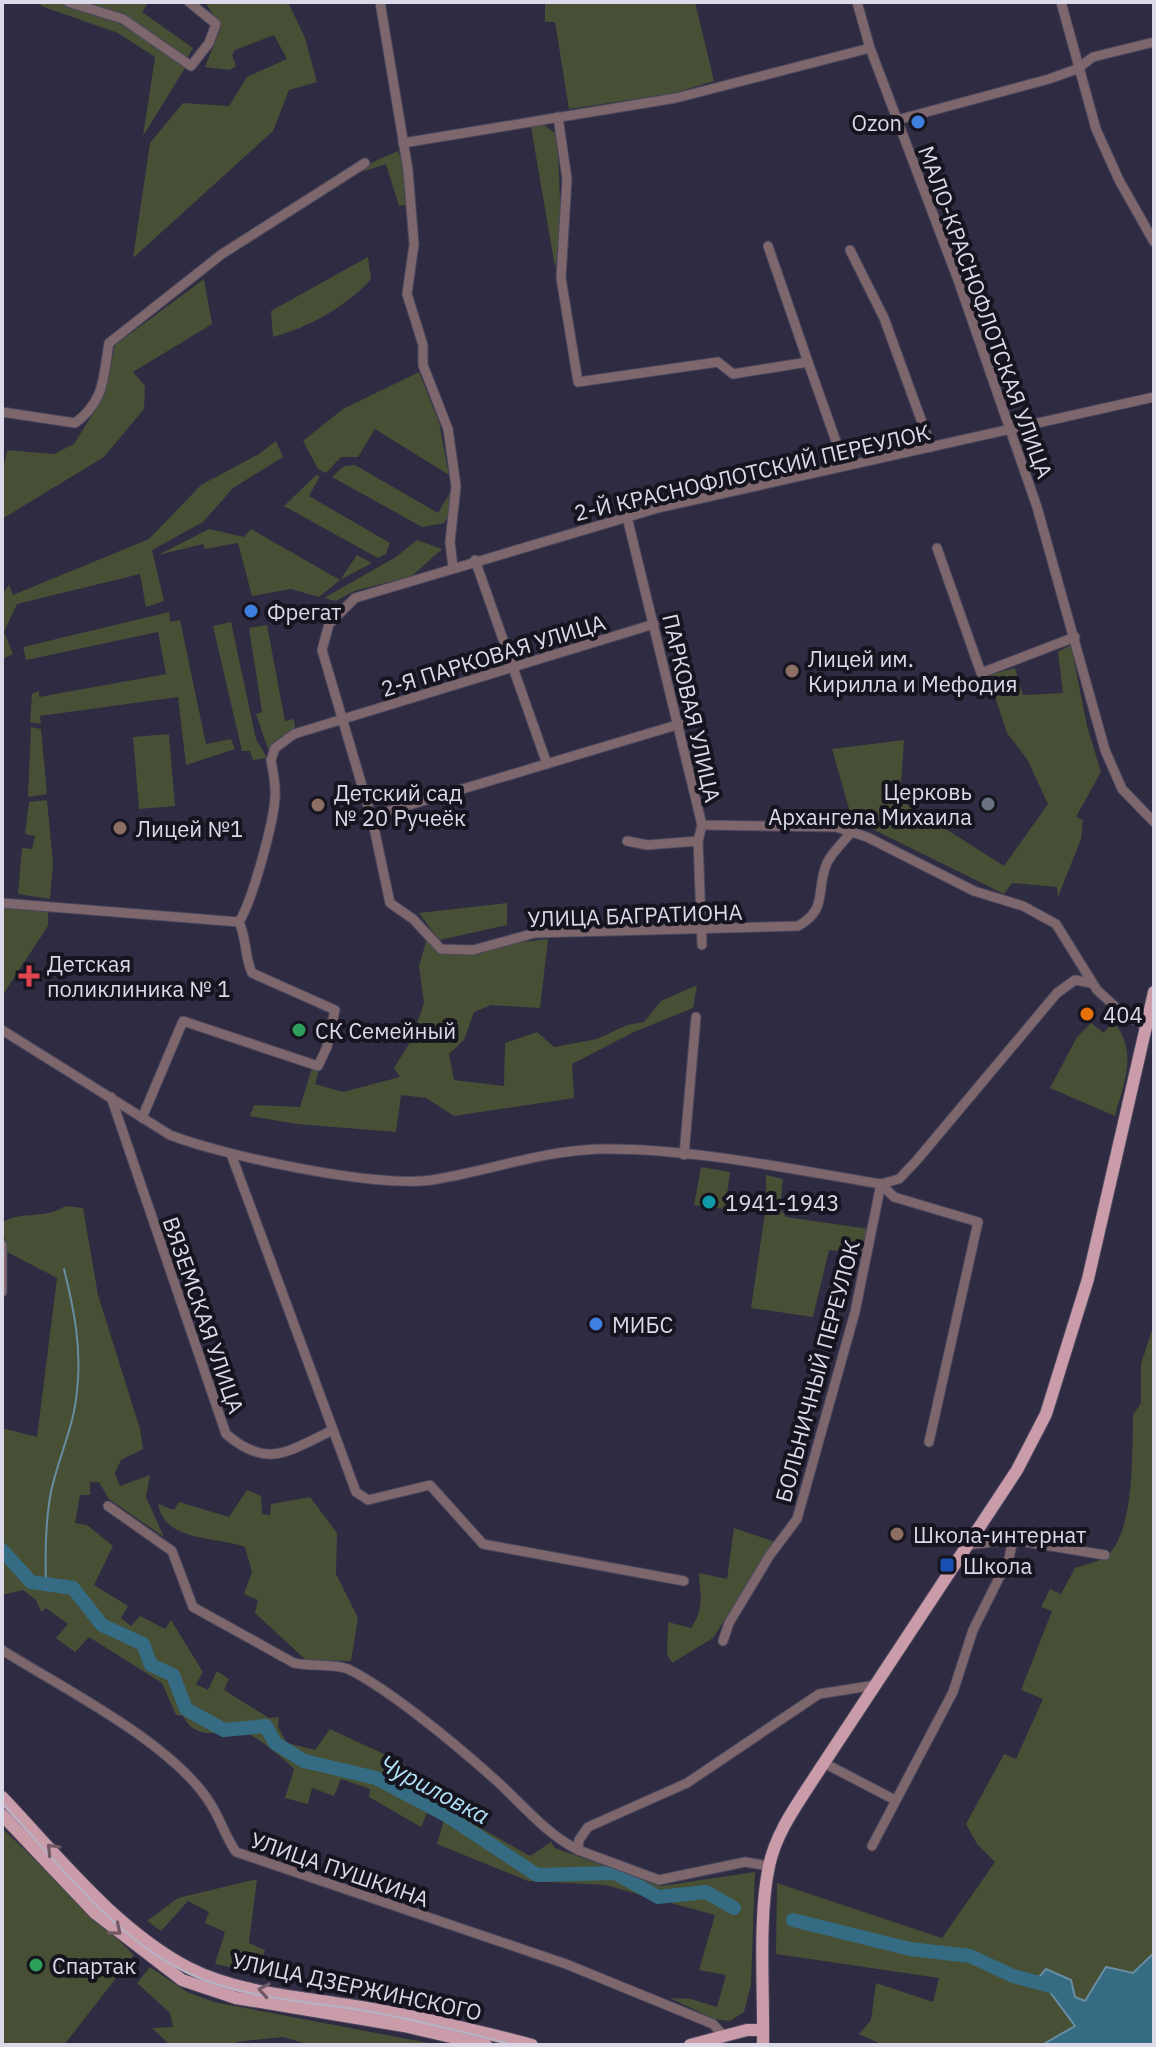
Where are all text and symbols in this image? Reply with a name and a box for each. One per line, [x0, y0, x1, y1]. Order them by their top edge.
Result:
place label: Ozon [852, 108, 902, 137]
marker: Ozon [909, 113, 927, 131]
street label: МАЛО-КРАСНОФЛОТСКАЯ УЛИЦА [912, 142, 1060, 482]
street label: 2-Й КРАСНОФЛОТСКИЙ ПЕРЕУЛОК [571, 417, 933, 527]
place label: Фрегат [267, 597, 341, 626]
marker: Фрегат [242, 602, 260, 620]
street label: 2-Я ПАРКОВАЯ УЛИЦА [377, 607, 609, 703]
street label: ПАРКОВАЯ УЛИЦА [656, 611, 728, 805]
place label: Лицей им. Кирилла и Мефодия [808, 644, 1018, 698]
marker: Лицей им. Кирилла и Мефодия [783, 662, 801, 680]
place label: Церковь Архангела Михаила [768, 777, 972, 831]
place label: Детский сад № 20 Ручеёк [334, 778, 466, 832]
marker: Церковь Архангела Михаила [979, 795, 997, 813]
marker: Детский сад № 20 Ручеёк [309, 796, 327, 814]
place label: Лицей №1 [136, 814, 243, 843]
marker: Лицей №1 [111, 819, 129, 837]
street label: УЛИЦА БАГРАТИОНА [527, 897, 743, 933]
place label: Детская поликлиника № 1 [47, 949, 230, 1003]
marker: Детская поликлиника № 1 [18, 965, 40, 987]
place label: 404 [1103, 1000, 1143, 1029]
marker: 404 [1078, 1005, 1096, 1023]
place label: СК Семейный [315, 1016, 456, 1045]
marker: СК Семейный [290, 1021, 308, 1039]
place label: 1941-1943 [725, 1188, 839, 1217]
marker: 1941-1943 [700, 1193, 718, 1211]
street label: ВЯЗЕМСКАЯ УЛИЦА [157, 1213, 251, 1417]
street label: БОЛЬНИЧНЫЙ ПЕРЕУЛОК [768, 1237, 866, 1505]
place label: МИБС [612, 1310, 673, 1339]
marker: МИБС [587, 1315, 605, 1333]
place label: Школа-интернат [913, 1520, 1086, 1549]
marker: Школа-интернат [888, 1525, 906, 1543]
place label: Школа [963, 1551, 1032, 1580]
marker: Школа [938, 1556, 956, 1574]
water label: Чуриловка [375, 1747, 495, 1831]
street label: УЛИЦА ПУШКИНА [247, 1825, 433, 1913]
one-way arrow [47, 1844, 61, 1859]
one-way arrow [107, 1920, 121, 1935]
street label: УЛИЦА ДЗЕРЖИНСКОГО [230, 1945, 484, 2027]
place label: Спартак [52, 1951, 136, 1980]
marker: Спартак [27, 1956, 45, 1974]
one-way arrow [257, 1982, 271, 1999]

